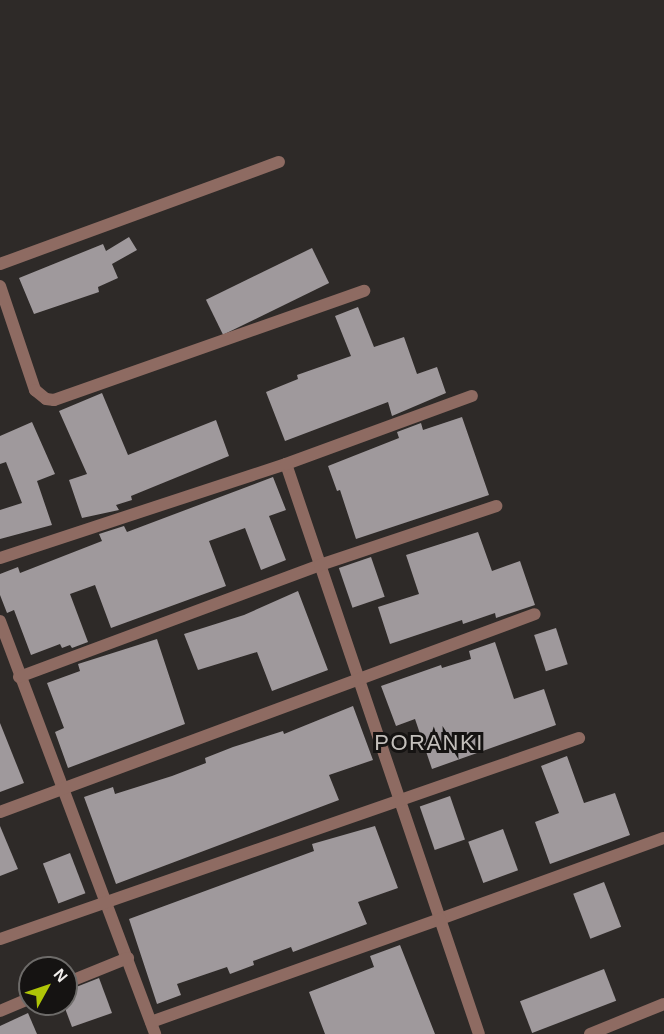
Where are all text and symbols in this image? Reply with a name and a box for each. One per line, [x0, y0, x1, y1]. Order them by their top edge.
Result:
district label: PORANKI [374, 730, 484, 756]
north arrow [18, 956, 78, 1016]
text: N [50, 966, 71, 985]

